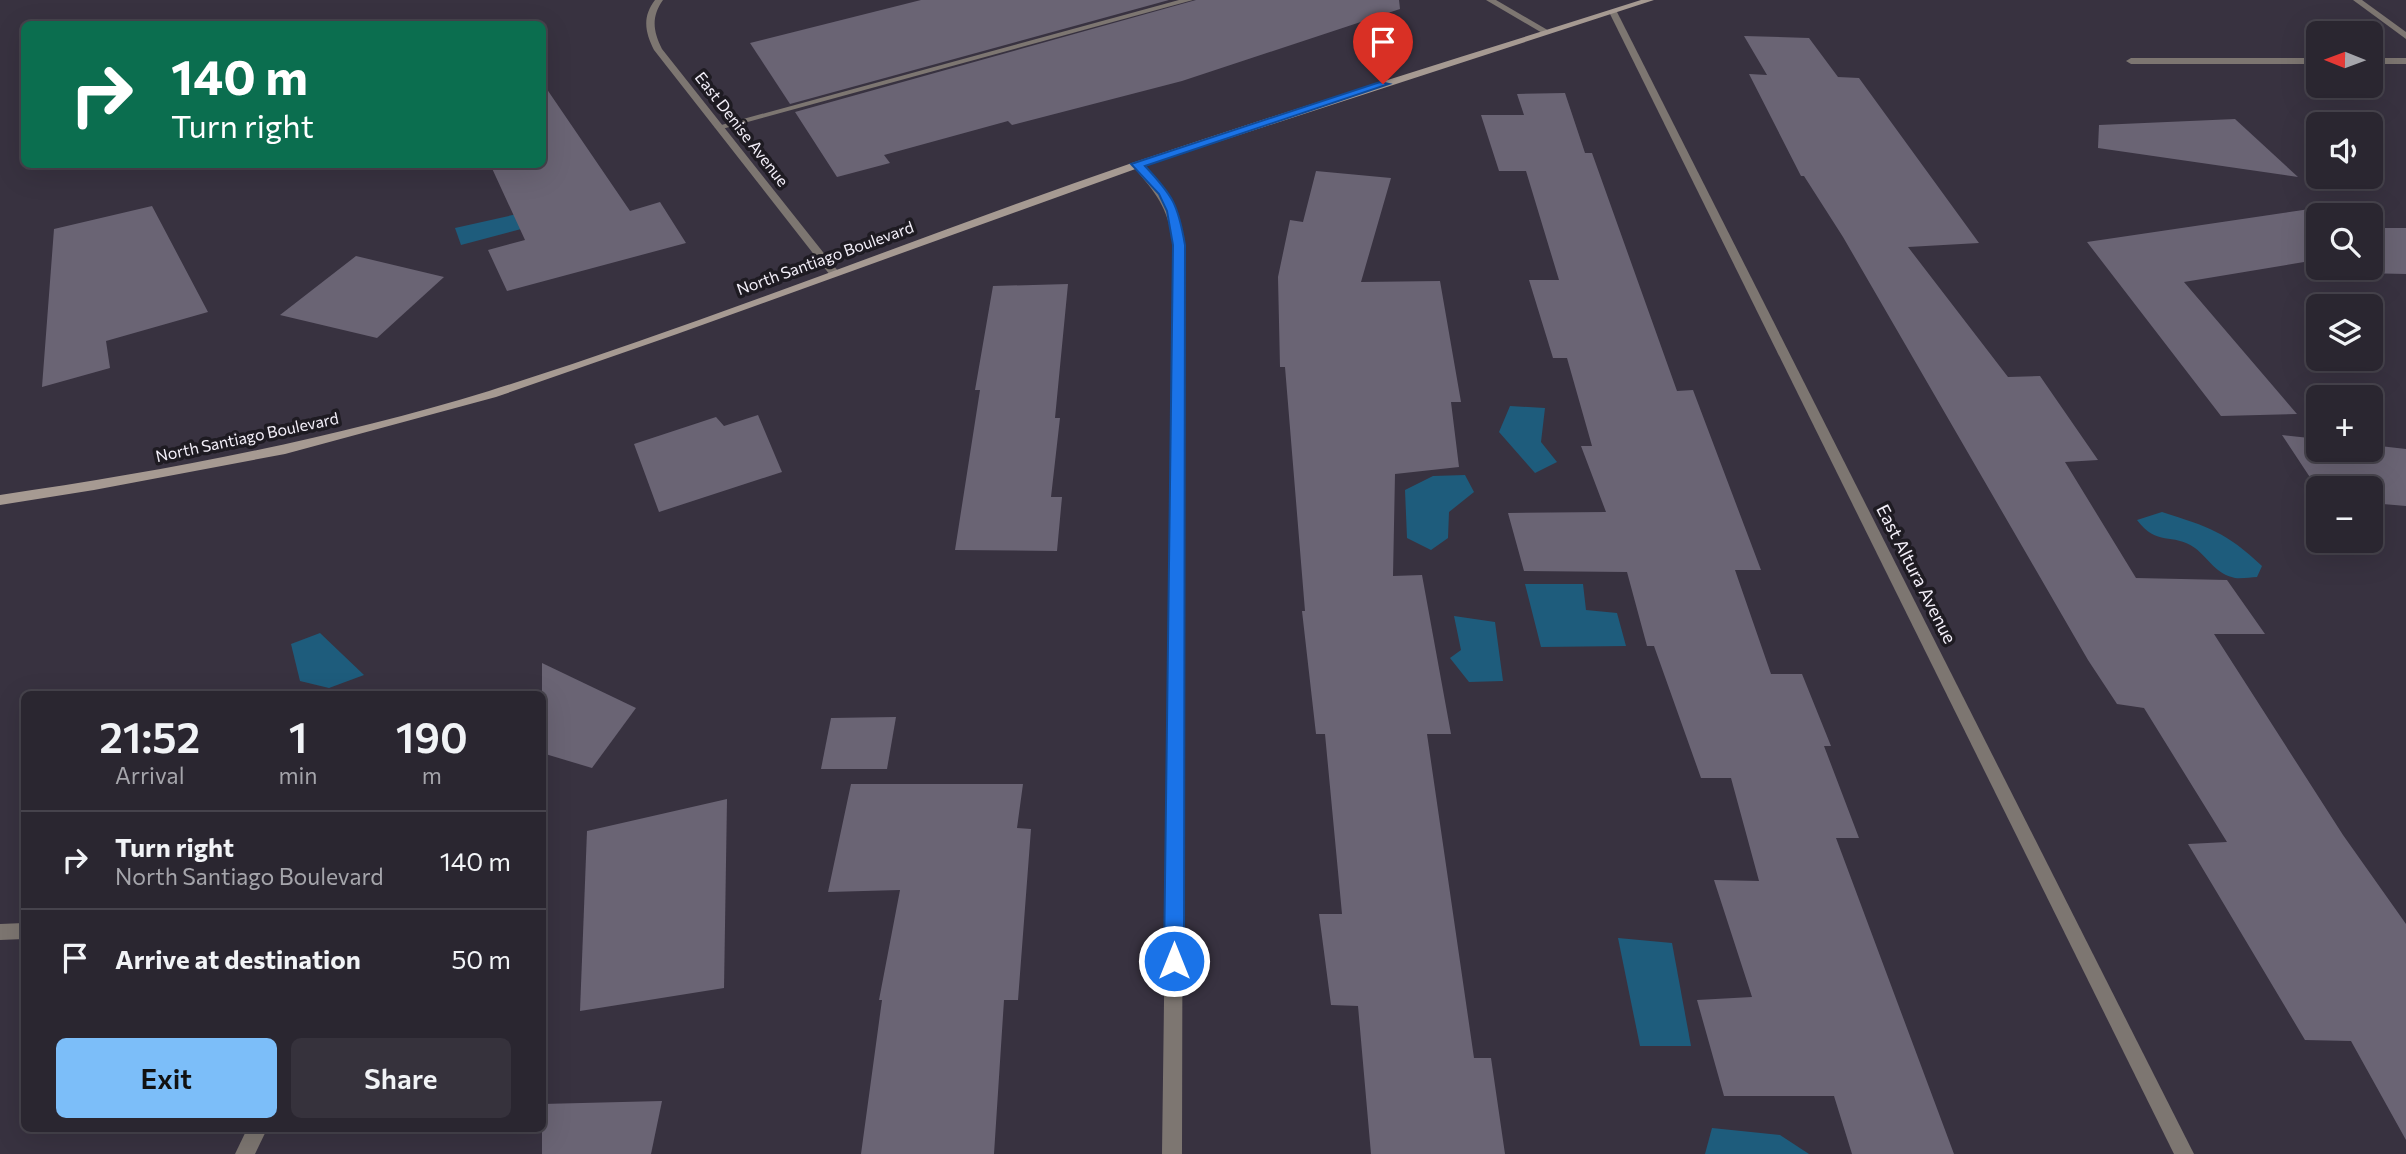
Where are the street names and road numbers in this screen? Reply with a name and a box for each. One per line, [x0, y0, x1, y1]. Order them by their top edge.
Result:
street label: East Denise Avenue [692, 68, 793, 190]
street label: North Santiago Boulevard [734, 217, 916, 298]
street label: North Santiago Boulevard [154, 408, 340, 465]
street label: East Altura Avenue [1872, 500, 1962, 647]

